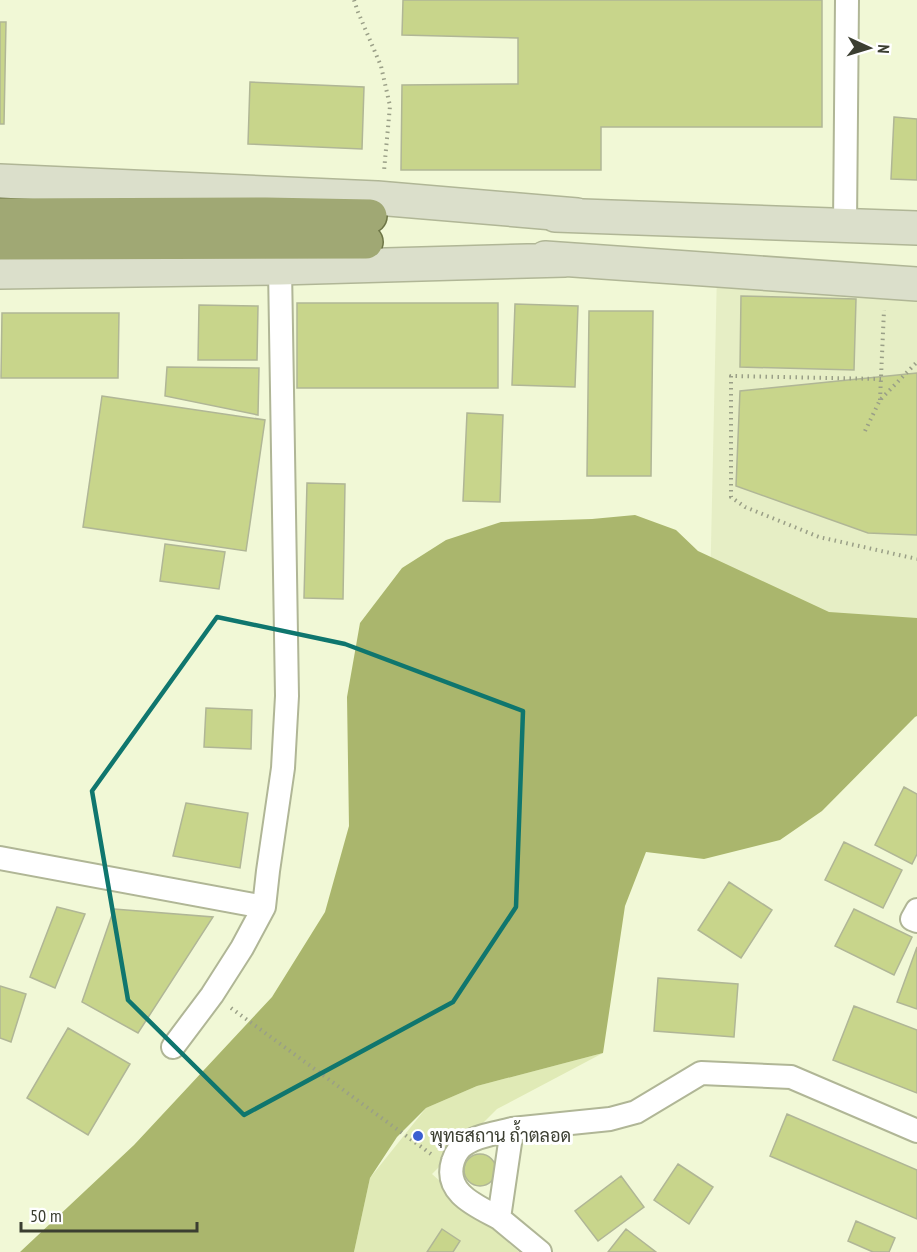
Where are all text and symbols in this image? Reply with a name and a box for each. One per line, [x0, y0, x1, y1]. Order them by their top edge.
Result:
north arrow [839, 18, 899, 78]
text: N [874, 44, 894, 54]
place label: พุทธสถาน ถ้ำตลอด [430, 1120, 571, 1148]
marker: พุทธสถาน ถ้ำตลอด [411, 1129, 425, 1143]
scale bar [21, 1195, 196, 1233]
text: 50 m [30, 1204, 62, 1227]

